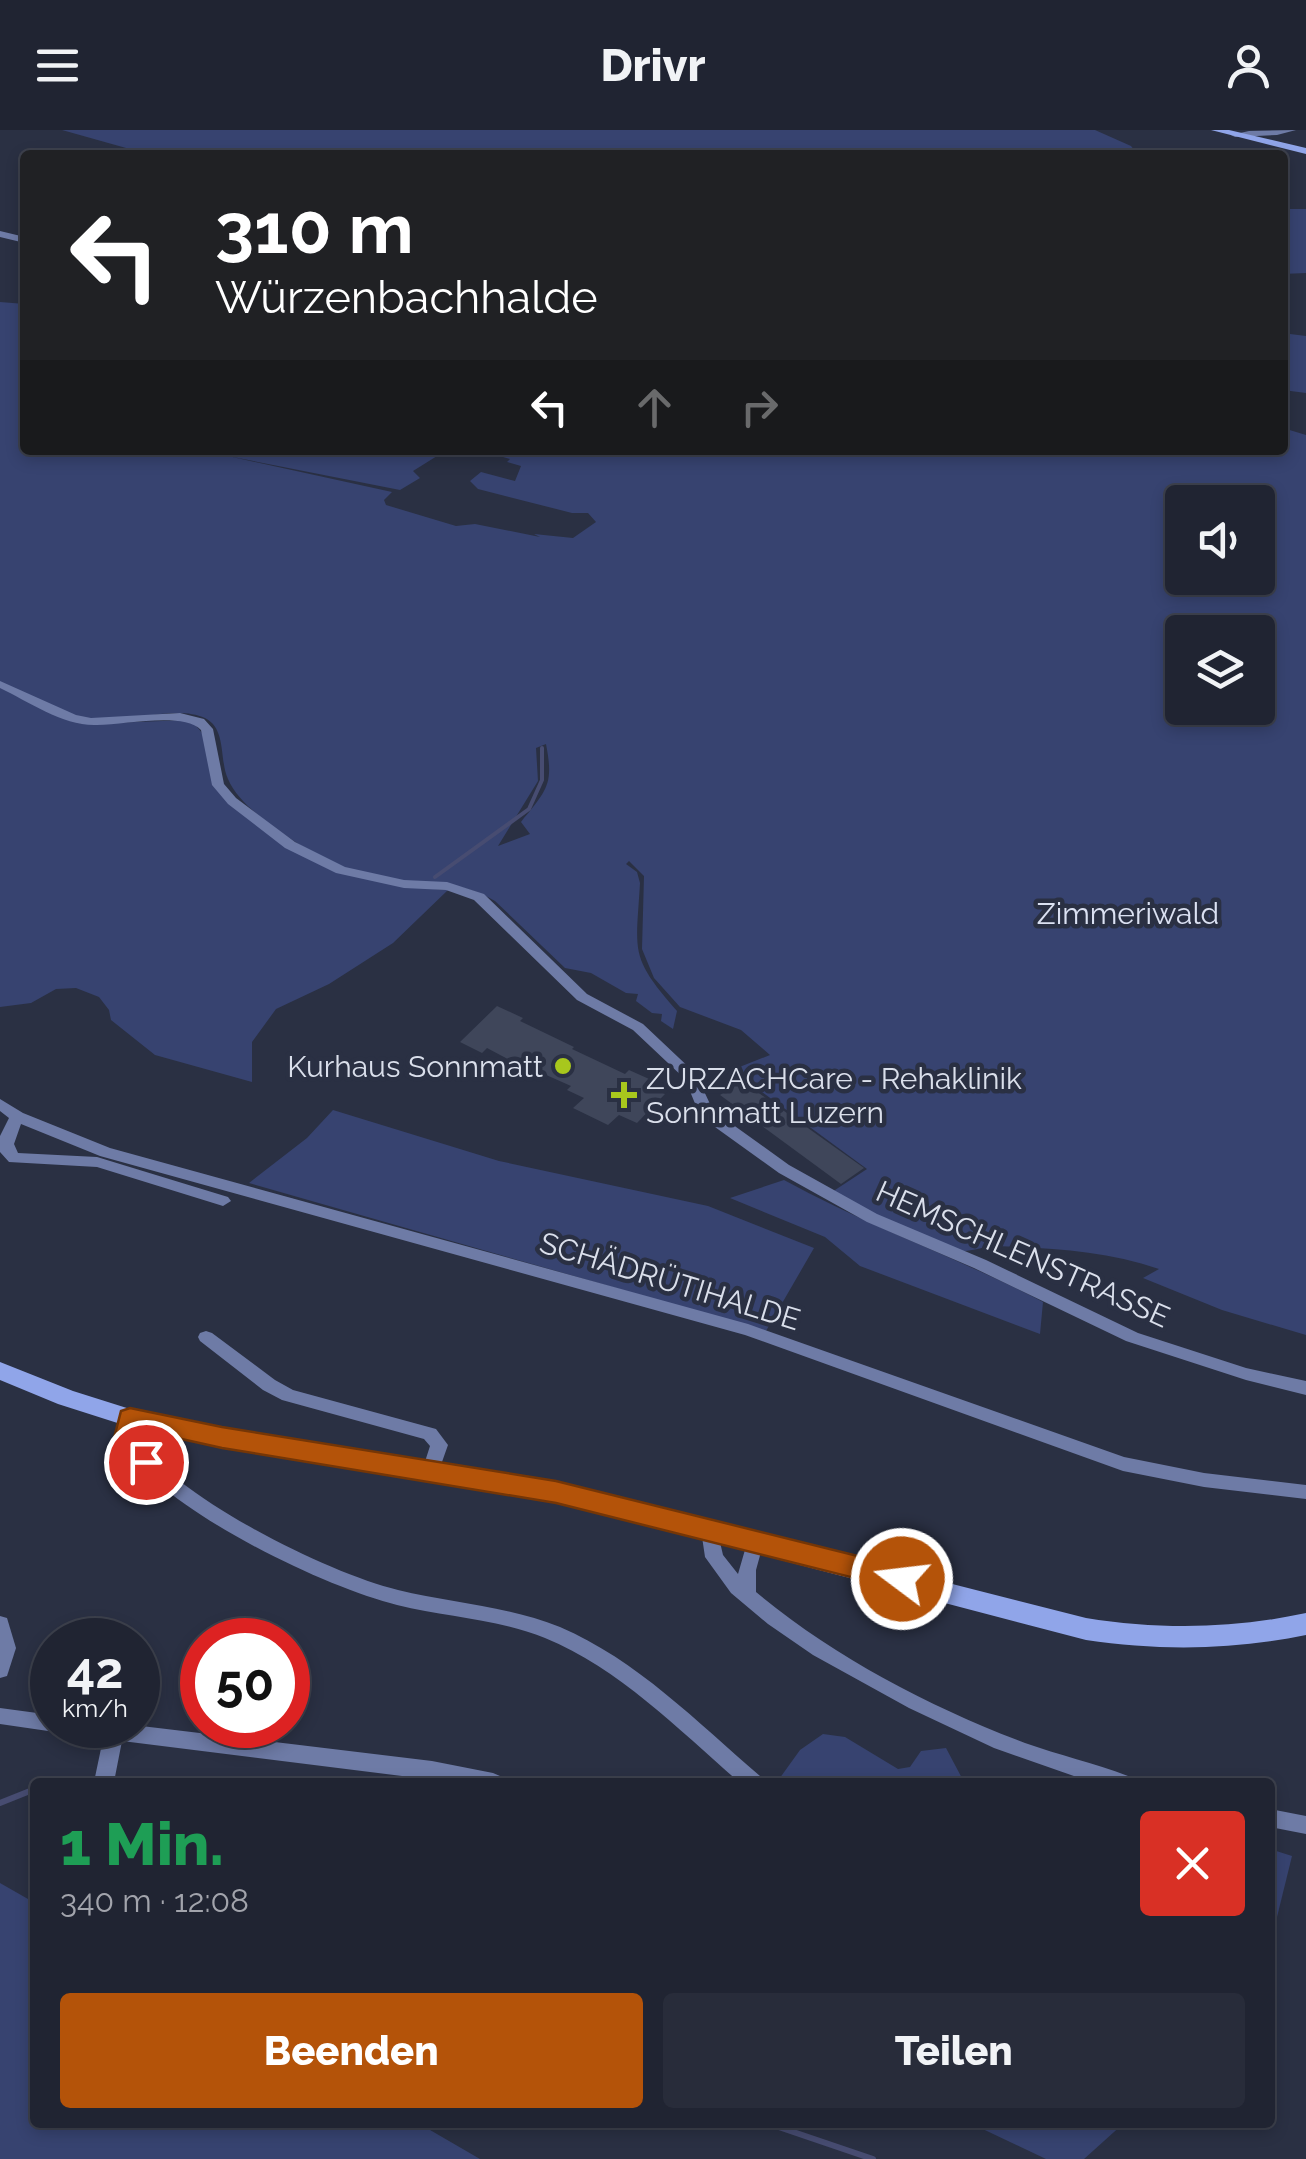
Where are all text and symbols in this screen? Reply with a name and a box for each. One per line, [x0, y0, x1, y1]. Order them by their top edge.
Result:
icon: menu [30, 38, 85, 93]
icon: person [1221, 38, 1276, 93]
text: Drivr [600, 39, 706, 92]
text: 310 m [215, 187, 414, 269]
icon: left [50, 190, 180, 320]
text: Würzenbachhalde [215, 271, 598, 324]
icon: left [522, 380, 577, 435]
icon: ahead [627, 380, 682, 435]
icon: right [732, 380, 787, 435]
map controls [1165, 485, 1275, 725]
button: sound [1165, 485, 1275, 595]
button: layers [1165, 615, 1275, 725]
park label: Zimmeriwald [1037, 896, 1219, 931]
place label: Kurhaus Sonnmatt [287, 1049, 543, 1084]
marker: Kurhaus Sonnmatt [552, 1055, 574, 1077]
place label: ZURZACHCare - Rehaklinik Sonnmatt Luzern [646, 1061, 1022, 1130]
marker: ZURZACHCare - Rehaklinik Sonnmatt Luzern [611, 1082, 637, 1108]
street label: HEMSCHLENSTRASSE [871, 1174, 1175, 1334]
street label: SCHÄDRÜTIHALDE [536, 1225, 804, 1337]
pin [104, 1420, 189, 1505]
icon: arrive [119, 1435, 174, 1490]
position arrow [850, 1527, 954, 1631]
speed limit sign: 50 [180, 1618, 310, 1748]
text: 42 [67, 1641, 123, 1700]
text: km/h [62, 1693, 128, 1723]
text: 1 Min. [60, 1809, 224, 1879]
button: close [1140, 1811, 1245, 1916]
text: 340 m · 12:08 [60, 1882, 249, 1919]
button: Beenden [60, 1993, 643, 2108]
button: Teilen [663, 1993, 1245, 2108]

